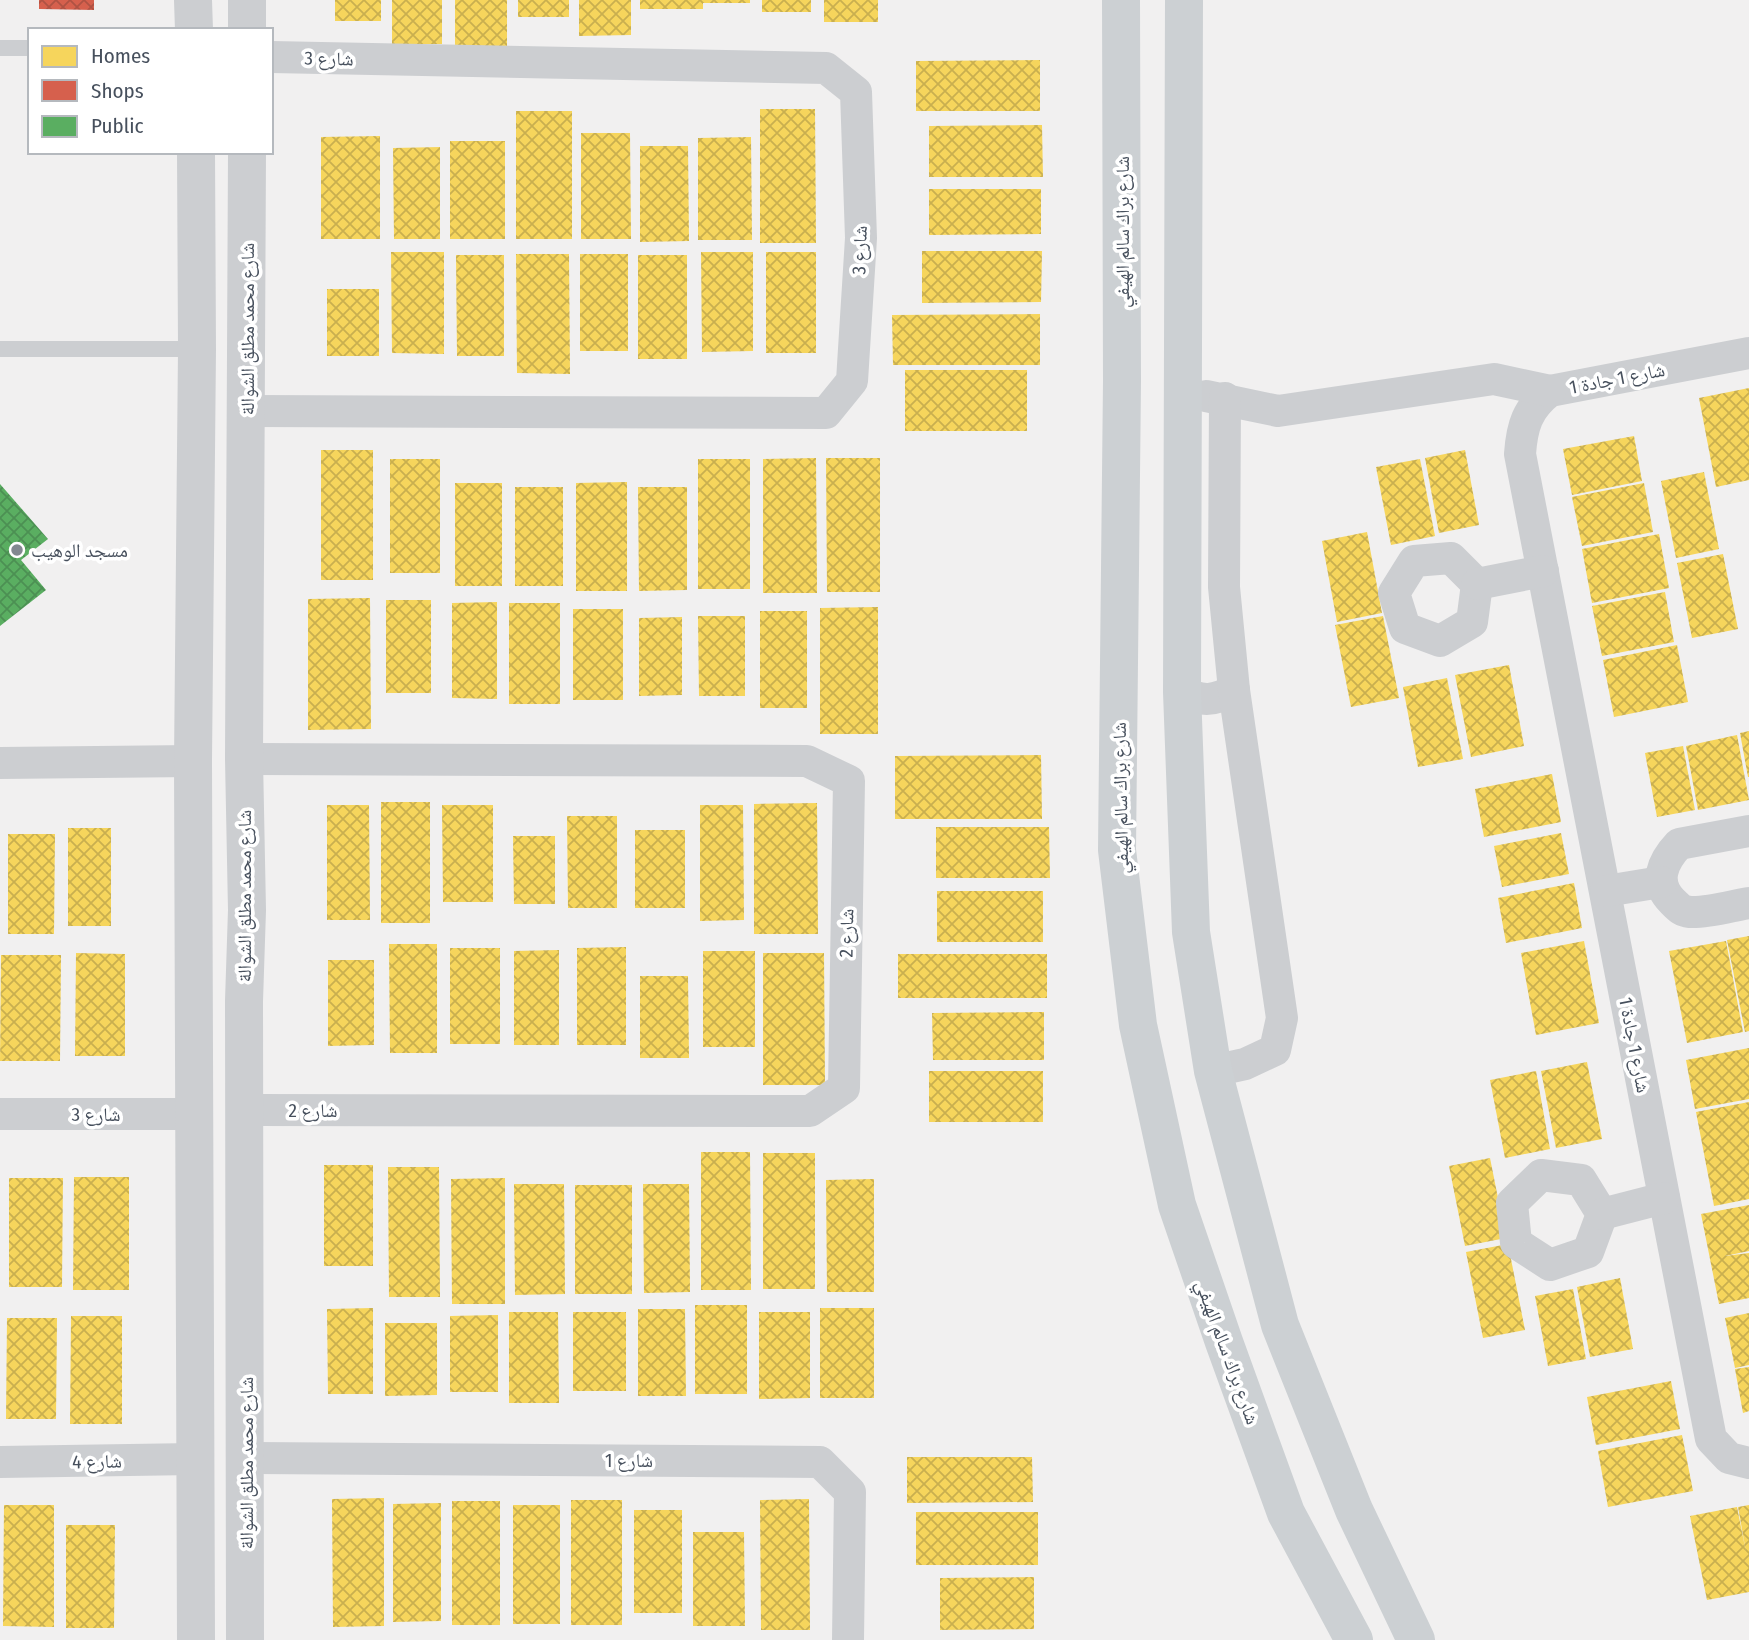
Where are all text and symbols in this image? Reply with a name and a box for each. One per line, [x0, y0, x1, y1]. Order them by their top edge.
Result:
legend [28, 28, 273, 154]
text: Homes [91, 43, 150, 69]
street label: شارع 3 [304, 47, 354, 70]
text: Shops [91, 78, 144, 104]
text: Public [91, 113, 143, 139]
street label: شارع براك سالم الهيفي [1111, 156, 1138, 308]
street label: شارع 3 [847, 225, 872, 275]
street label: شارع محمد مطلق الشوالة [236, 243, 259, 415]
street label: شارع 1 جادة 1 [1567, 358, 1667, 399]
place label: مسجد الوهيب [31, 539, 128, 562]
marker: مسجد الوهيب [9, 542, 25, 558]
street label: شارع براك سالم الهيفي [1108, 722, 1137, 874]
street label: شارع محمد مطلق الشوالة [233, 810, 256, 982]
street label: شارع 2 [835, 908, 858, 958]
street label: شارع 1 جادة 1 [1614, 995, 1655, 1095]
street label: شارع 2 [289, 1099, 337, 1122]
street label: شارع 3 [71, 1103, 121, 1126]
street label: شارع براك سالم الهيفي [1187, 1277, 1264, 1429]
street label: شارع محمد مطلق الشوالة [235, 1377, 258, 1549]
street label: شارع 1 [605, 1449, 653, 1472]
street label: شارع 4 [72, 1450, 122, 1473]

